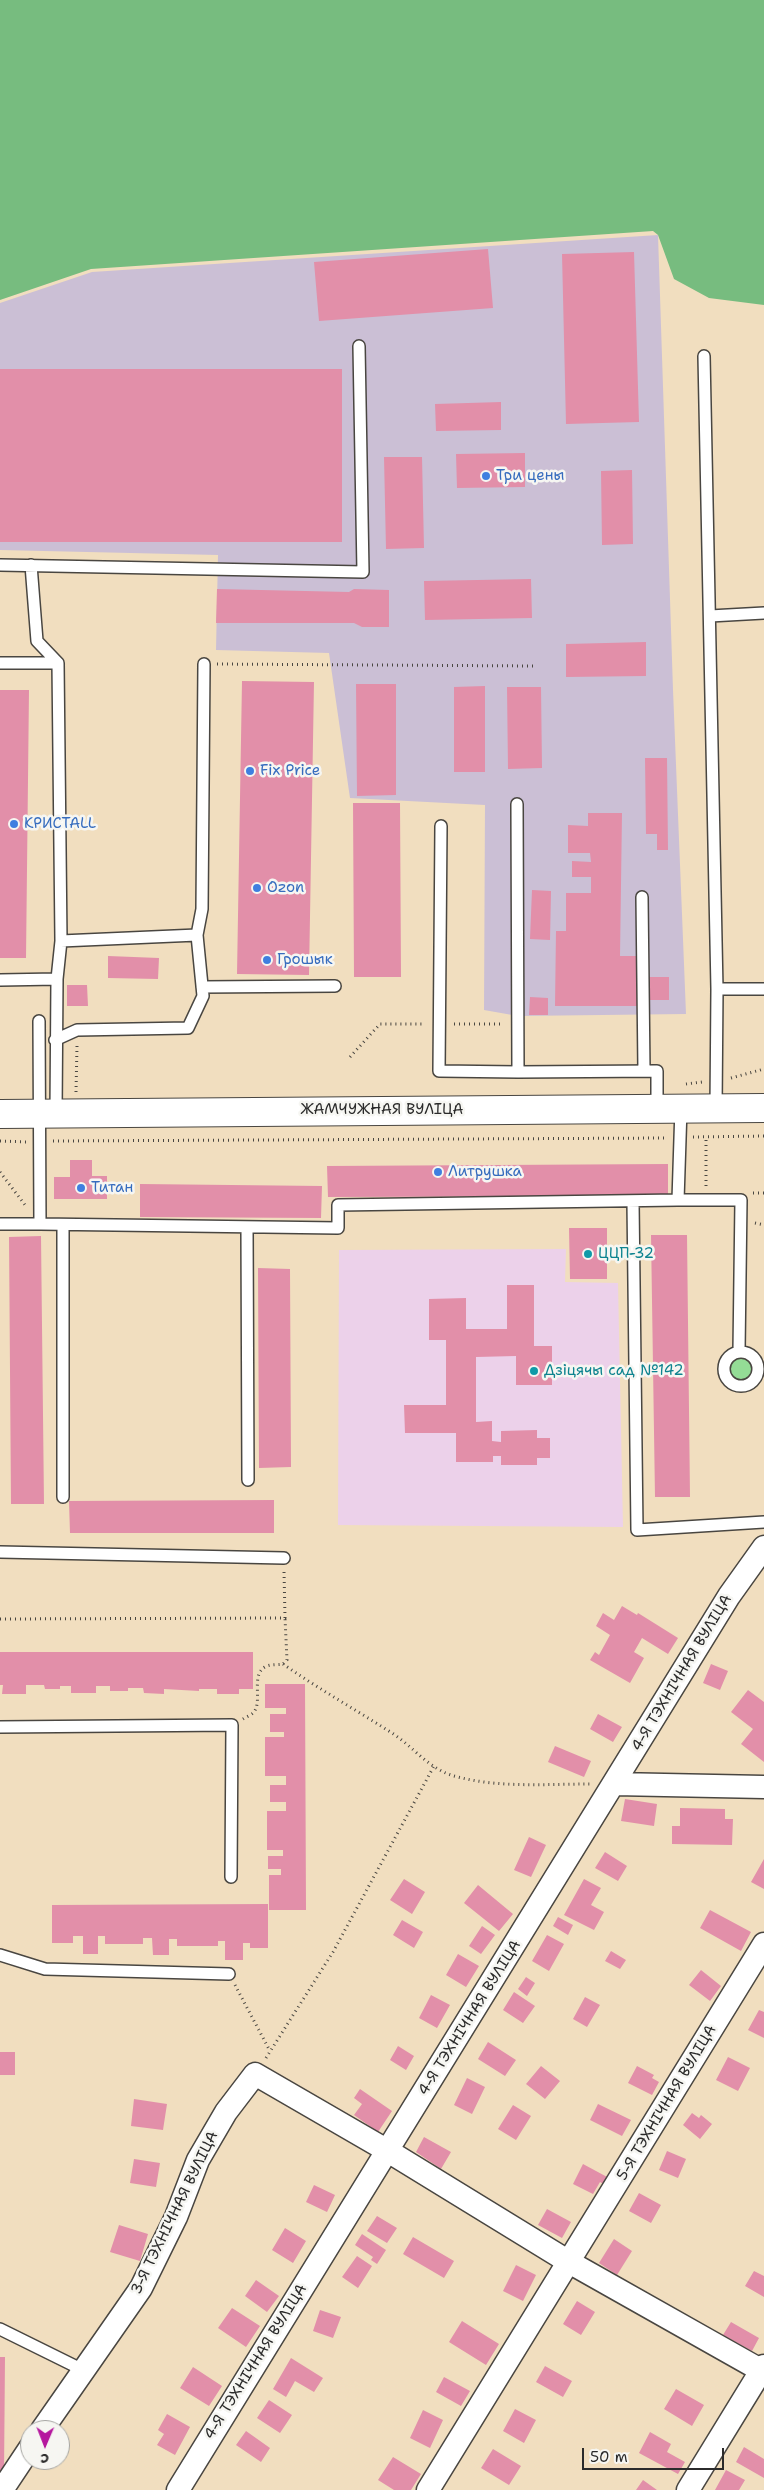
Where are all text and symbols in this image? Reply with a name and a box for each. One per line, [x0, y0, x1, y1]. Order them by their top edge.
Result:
place label: Три цены [496, 467, 565, 485]
marker: Три цены [480, 470, 492, 482]
place label: Fix Price [260, 762, 320, 780]
marker: Fix Price [244, 765, 256, 777]
place label: КРИСТАLL [24, 815, 96, 833]
marker: КРИСТАLL [8, 818, 20, 830]
place label: Ozon [267, 879, 304, 897]
marker: Ozon [251, 882, 263, 894]
place label: Грошык [277, 951, 333, 969]
marker: Грошык [261, 954, 273, 966]
street label: ЖАМЧУЖНАЯ ВУЛІЦА [301, 1101, 463, 1119]
place label: Литрушка [448, 1163, 522, 1181]
marker: Литрушка [432, 1166, 444, 1178]
place label: Титан [91, 1179, 133, 1197]
marker: Титан [75, 1182, 87, 1194]
place label: ЦЦП-32 [598, 1245, 654, 1263]
marker: ЦЦП-32 [582, 1248, 594, 1260]
place label: Дзіцячы сад №142 [544, 1362, 684, 1380]
marker: Дзіцячы сад №142 [528, 1365, 540, 1377]
street label: 4-Я ТЭХНІЧНАЯ ВУЛІЦА [628, 1591, 736, 1755]
street label: 4-Я ТЭХНІЧНАЯ ВУЛІЦА [415, 1937, 525, 2099]
street label: 5-Я ТЭХНІЧНАЯ ВУЛІЦА [613, 2022, 721, 2184]
street label: 3-Я ТЭХНІЧНАЯ ВУЛІЦА [128, 2129, 222, 2297]
street label: 4-Я ТЭХНІЧНАЯ ВУЛІЦА [201, 2281, 311, 2443]
north arrow [20, 2420, 70, 2470]
scale bar [584, 2438, 726, 2470]
text: 50 m [590, 2447, 628, 2467]
text: С [40, 2450, 49, 2468]

